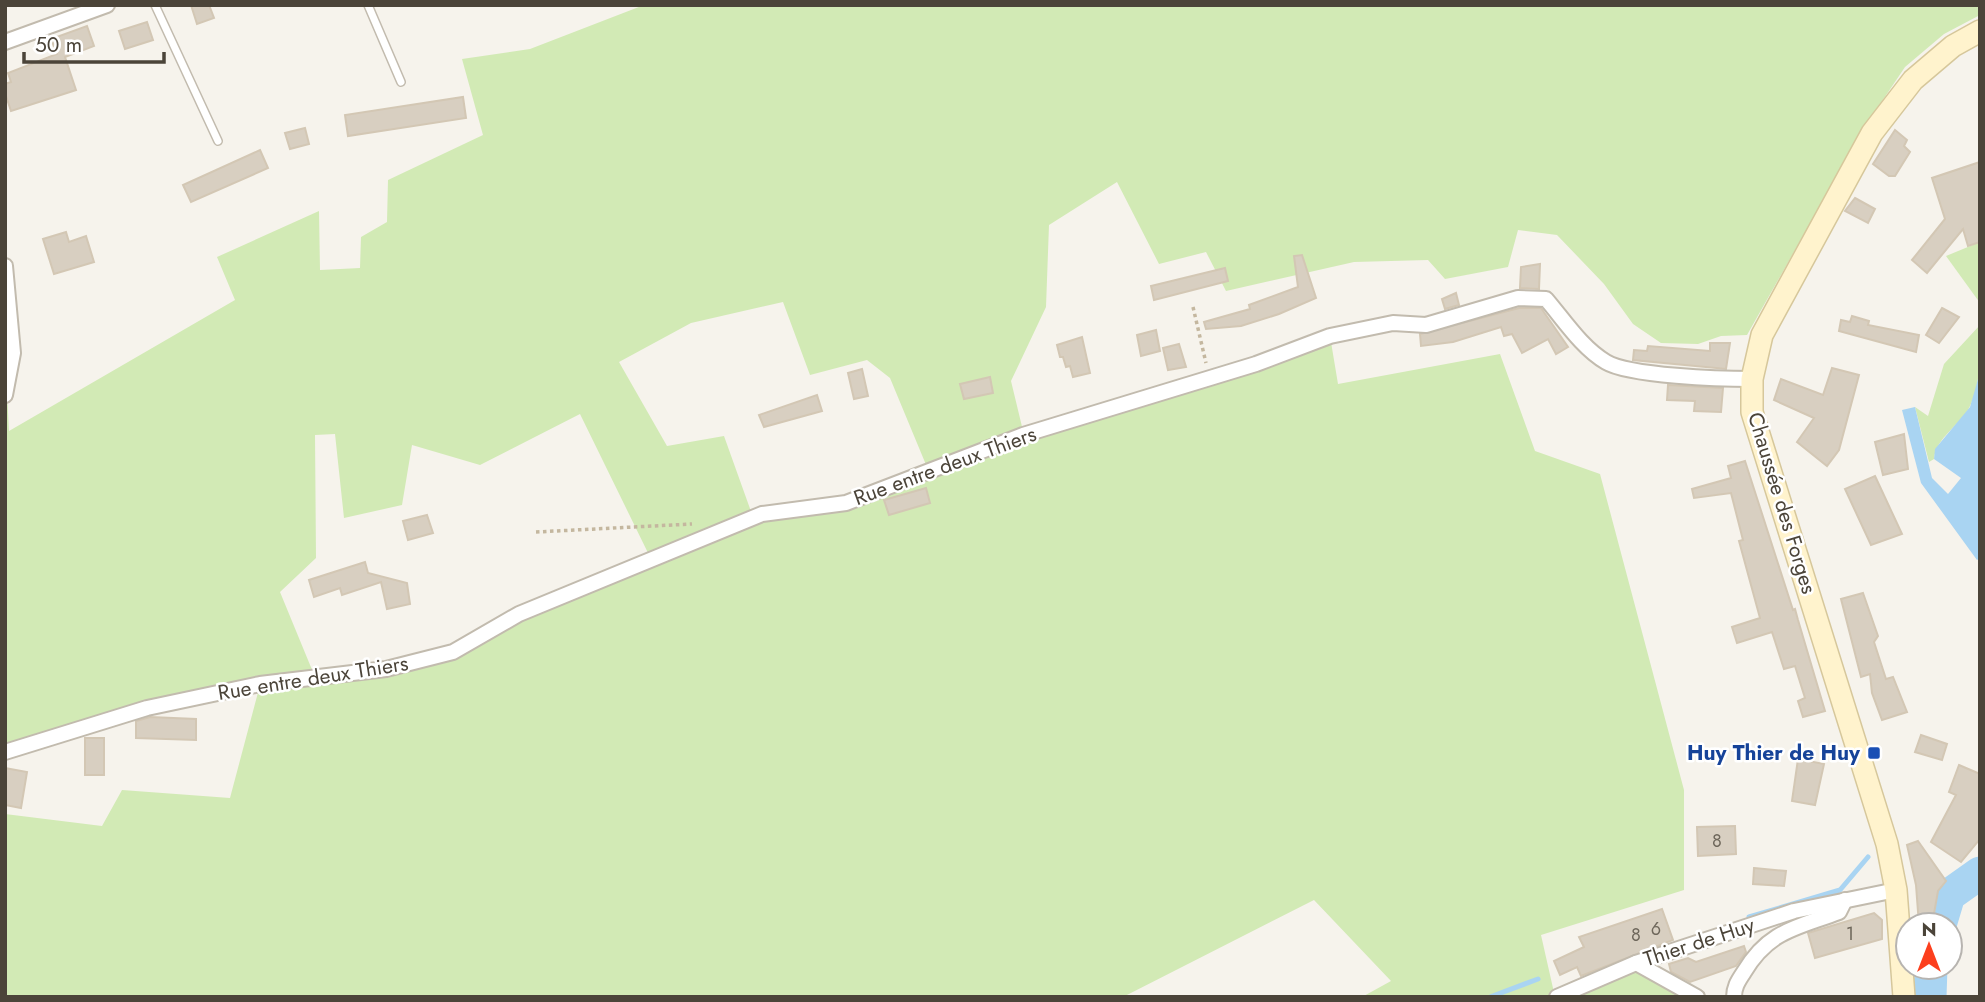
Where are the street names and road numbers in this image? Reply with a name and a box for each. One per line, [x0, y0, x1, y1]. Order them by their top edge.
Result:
street label: Chaussée des Forges [1740, 409, 1824, 597]
street label: Rue entre deux Thiers [849, 419, 1041, 513]
street label: Rue entre deux Thiers [216, 648, 410, 708]
street label: Thier de Huy [1640, 910, 1759, 974]

